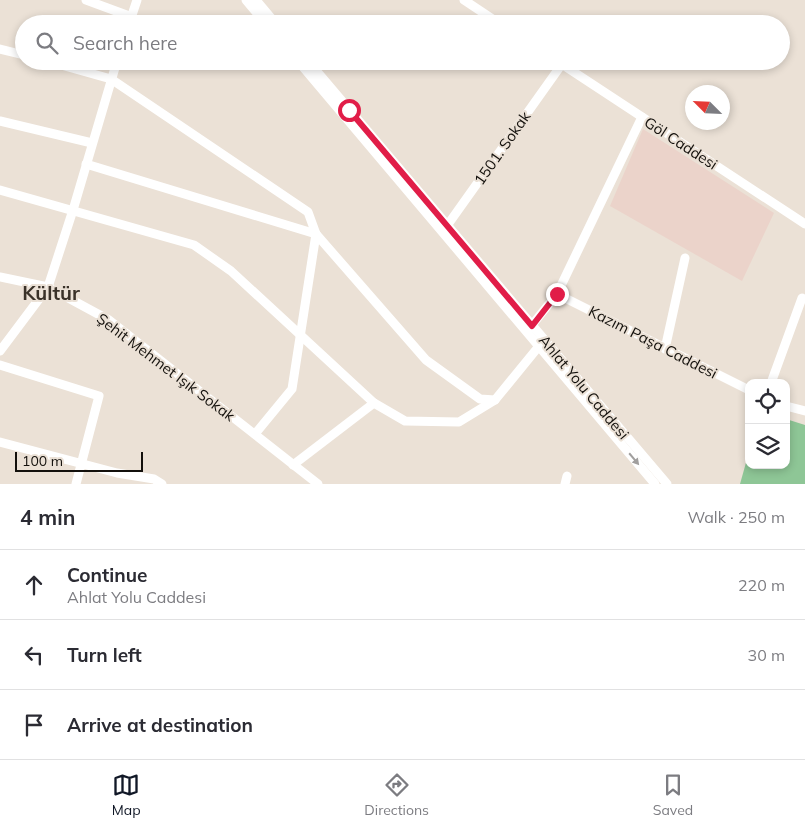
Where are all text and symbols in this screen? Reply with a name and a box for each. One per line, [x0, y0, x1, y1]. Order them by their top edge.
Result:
search box [15, 15, 790, 70]
icon: search [33, 29, 61, 57]
text: Search here [73, 31, 177, 55]
north arrow [685, 85, 730, 130]
route start [338, 99, 361, 122]
street label: 1501. Sokak [470, 107, 534, 189]
street label: Göl Caddesi [641, 112, 721, 174]
district label: Kültür [22, 280, 80, 305]
route end [546, 283, 569, 306]
street label: Kazım Paşa Caddesi [585, 301, 721, 383]
street label: Şehit Mehmet Işık Sokak [93, 309, 239, 425]
street label: Ahlat Yolu Caddesi [535, 331, 633, 443]
map controls [745, 379, 790, 469]
button: locate [745, 379, 790, 424]
button: layers [745, 424, 790, 469]
scale bar [15, 449, 142, 472]
text: 100 m [22, 452, 63, 470]
one-way arrow [629, 453, 640, 466]
text: 4 min [20, 504, 75, 530]
text: Walk · 250 m [687, 507, 785, 527]
text: Continue [67, 563, 147, 587]
icon: ahead [20, 571, 48, 599]
text: 220 m [738, 575, 785, 595]
text: Ahlat Yolu Caddesi [67, 587, 206, 607]
icon: left [20, 641, 48, 669]
text: Turn left [67, 643, 142, 667]
text: 30 m [748, 645, 785, 665]
icon: arrive [20, 711, 48, 739]
text: Arrive at destination [67, 713, 253, 737]
tab: Map [112, 771, 141, 819]
tab: Directions [364, 771, 429, 819]
tab: Saved [653, 771, 693, 819]

